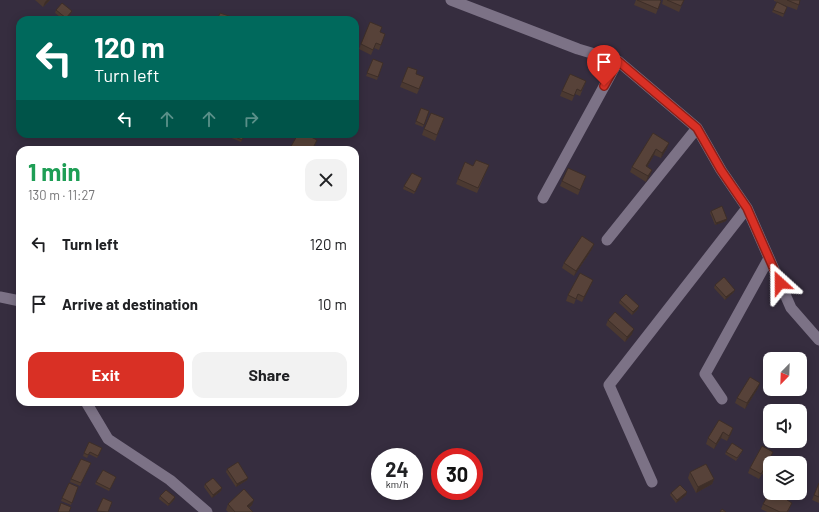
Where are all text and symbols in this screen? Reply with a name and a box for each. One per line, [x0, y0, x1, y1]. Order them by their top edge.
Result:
text: 120 m [94, 30, 165, 64]
icon: left [28, 32, 80, 84]
pin [587, 45, 621, 86]
icon: arrive [593, 51, 615, 73]
text: Turn left [94, 64, 160, 86]
icon: left [114, 108, 136, 130]
icon: ahead [156, 108, 178, 130]
icon: ahead [198, 108, 220, 130]
icon: right [240, 108, 262, 130]
text: 1 min [28, 157, 81, 186]
button: close [305, 159, 347, 201]
text: 130 m · 11:27 [28, 187, 95, 203]
icon: left [28, 233, 50, 255]
text: Turn left [62, 235, 118, 253]
text: 120 m [310, 235, 347, 253]
position arrow [759, 262, 801, 304]
icon: arrive [28, 293, 50, 315]
text: Arrive at destination [62, 295, 198, 313]
text: 10 m [318, 295, 347, 313]
button: Exit [28, 352, 184, 398]
button: Share [192, 352, 347, 398]
north arrow [763, 352, 807, 396]
map controls [763, 352, 807, 500]
button: sound [763, 404, 807, 448]
speed limit sign: 30 [431, 448, 483, 500]
button: layers [763, 456, 807, 500]
text: 24 [385, 457, 409, 481]
text: km/h [386, 478, 408, 490]

